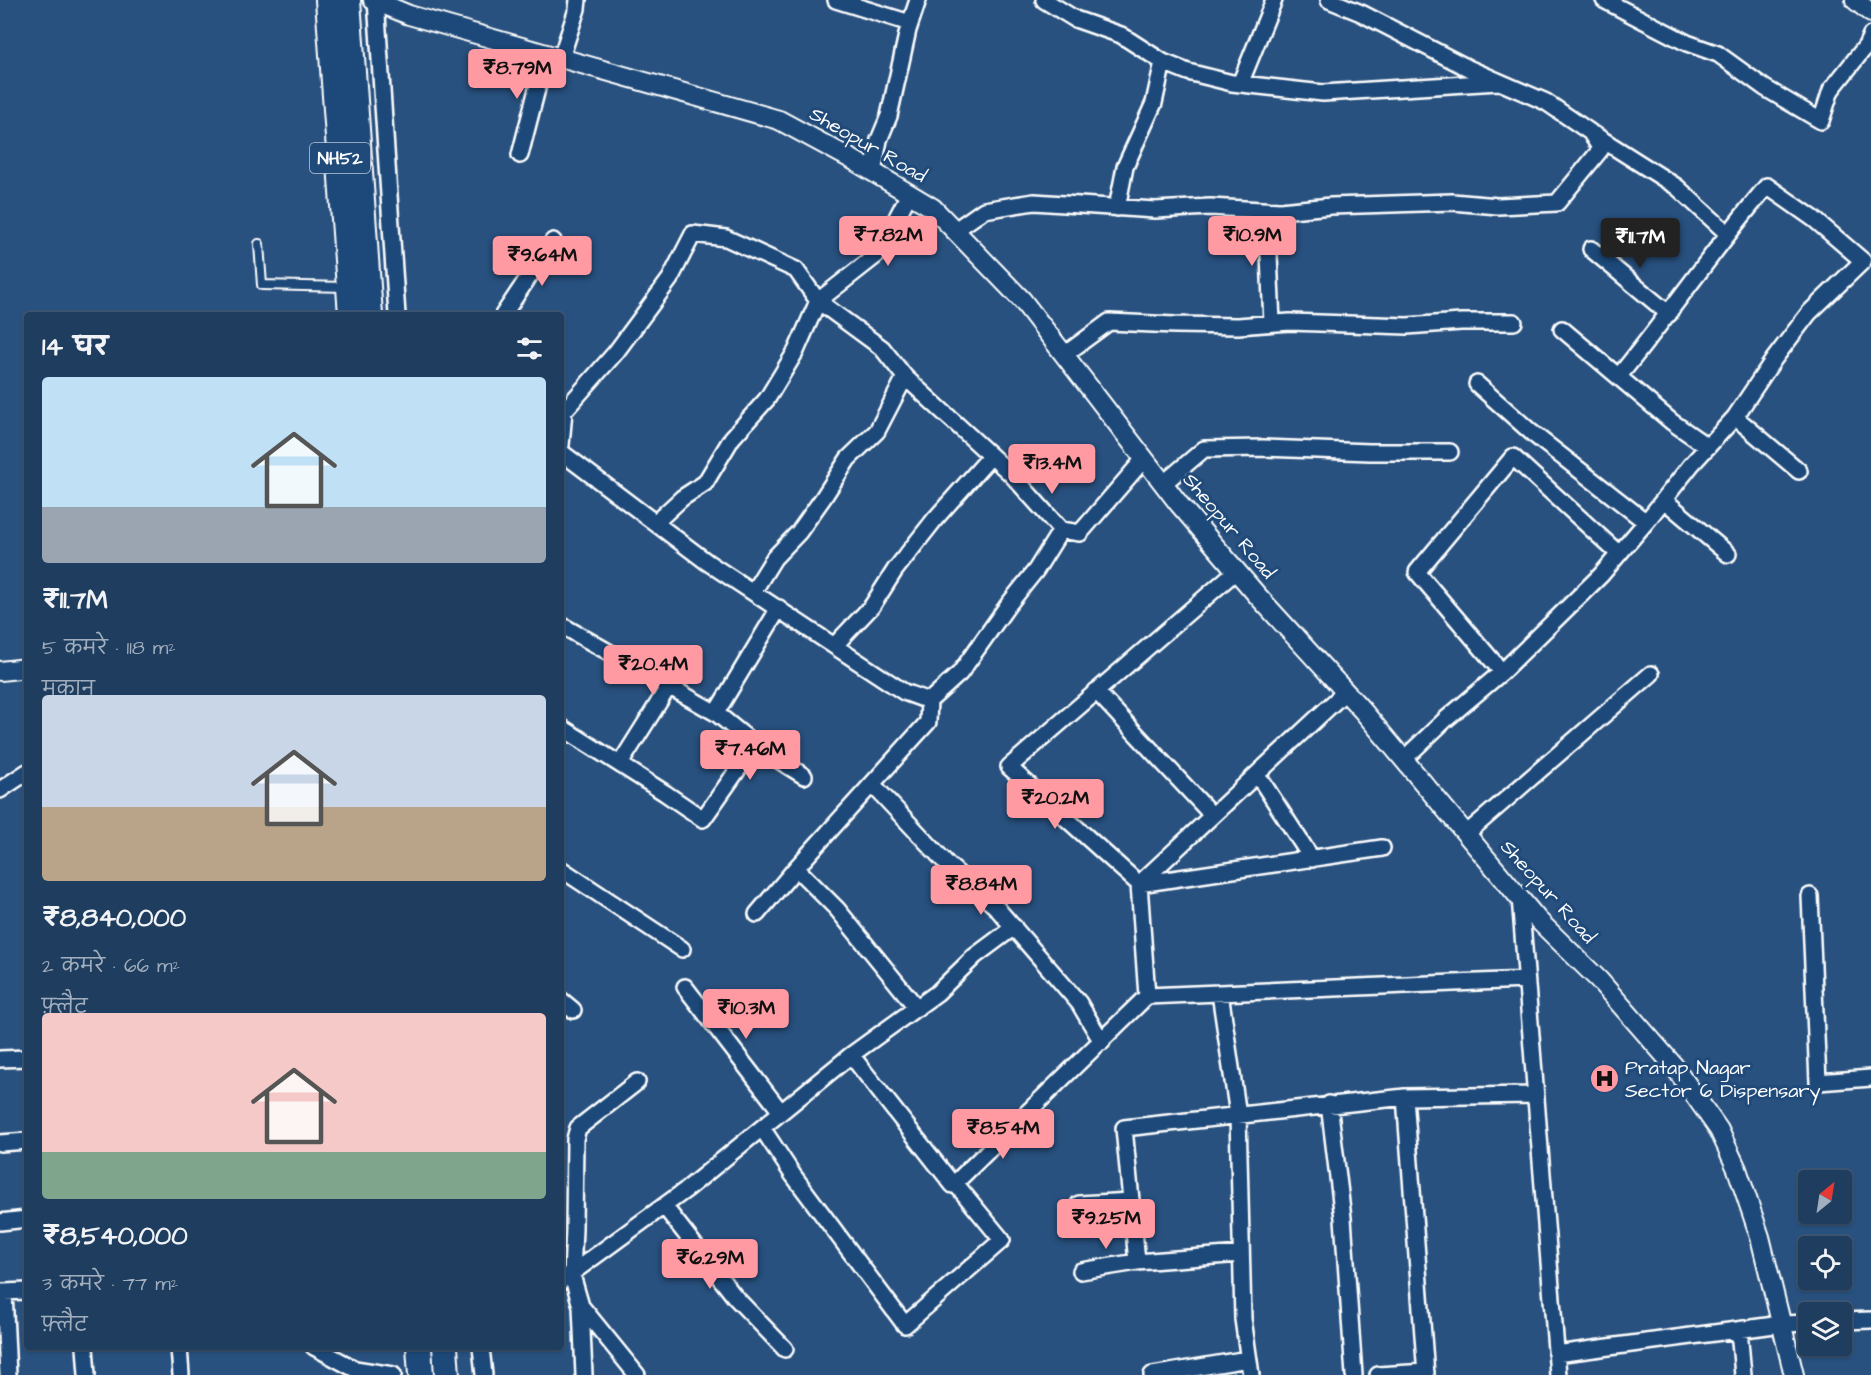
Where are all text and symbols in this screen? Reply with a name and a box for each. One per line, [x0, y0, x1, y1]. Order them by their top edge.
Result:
pin: ₹8.79M [468, 49, 566, 100]
text: ₹8.79M [482, 54, 552, 82]
street label: Sheopur Road [804, 100, 932, 190]
road number: NH52 [310, 143, 370, 173]
pin: ₹7.82M [839, 216, 937, 267]
pin: ₹10.9M [1203, 216, 1301, 267]
pin: ₹11.7M [1591, 218, 1689, 269]
text: ₹7.82M [853, 221, 923, 249]
text: ₹10.9M [1222, 221, 1282, 249]
text: ₹11.7M [1615, 223, 1665, 251]
pin: ₹9.64M [493, 236, 591, 287]
text: ₹9.64M [507, 241, 577, 269]
text: 14 घर [42, 329, 108, 365]
icon: filters [513, 332, 546, 365]
icon: home [240, 416, 348, 524]
pin: ₹13.4M [1003, 444, 1101, 495]
text: ₹13.4M [1022, 449, 1082, 477]
street label: Sheopur Road [1176, 467, 1282, 585]
text: ₹11.7M [42, 582, 108, 618]
text: 5 कमरे · 118 m² [42, 634, 176, 662]
pin: ₹20.4M [604, 645, 702, 696]
text: ₹20.4M [618, 650, 688, 678]
text: मकान [42, 675, 95, 703]
pin: ₹7.46M [701, 730, 799, 781]
icon: home [240, 734, 348, 842]
text: ₹7.46M [714, 735, 786, 763]
pin: ₹20.2M [1006, 779, 1104, 830]
text: ₹20.2M [1021, 784, 1089, 812]
street label: Sheopur Road [1494, 834, 1602, 950]
pin: ₹8.84M [932, 865, 1030, 916]
text: ₹8.84M [945, 870, 1017, 898]
text: ₹8,840,000 [42, 900, 186, 936]
text: 2 कमरे · 66 m² [42, 952, 180, 980]
pin: ₹10.3M [697, 989, 795, 1040]
text: फ़्लैट [42, 993, 88, 1021]
text: ₹10.3M [717, 994, 775, 1022]
icon: home [240, 1052, 348, 1160]
place label: Pratap Nagar Sector 6 Dispensary [1625, 1054, 1820, 1106]
hospital icon: Pratap Nagar Sector 6 Dispensary [1588, 1063, 1620, 1095]
pin: ₹8.54M [954, 1109, 1052, 1160]
text: ₹8.54M [966, 1114, 1040, 1142]
north arrow [1798, 1170, 1852, 1224]
map controls [1798, 1170, 1852, 1356]
pin: ₹9.25M [1057, 1199, 1155, 1250]
text: ₹9.25M [1071, 1204, 1141, 1232]
text: ₹8,540,000 [42, 1218, 188, 1254]
button: locate [1798, 1236, 1852, 1290]
pin: ₹6.29M [661, 1239, 759, 1290]
text: ₹6.29M [676, 1244, 744, 1272]
text: 3 कमरे · 77 m² [42, 1270, 178, 1298]
button: layers [1798, 1302, 1852, 1356]
text: फ़्लैट [42, 1311, 88, 1339]

